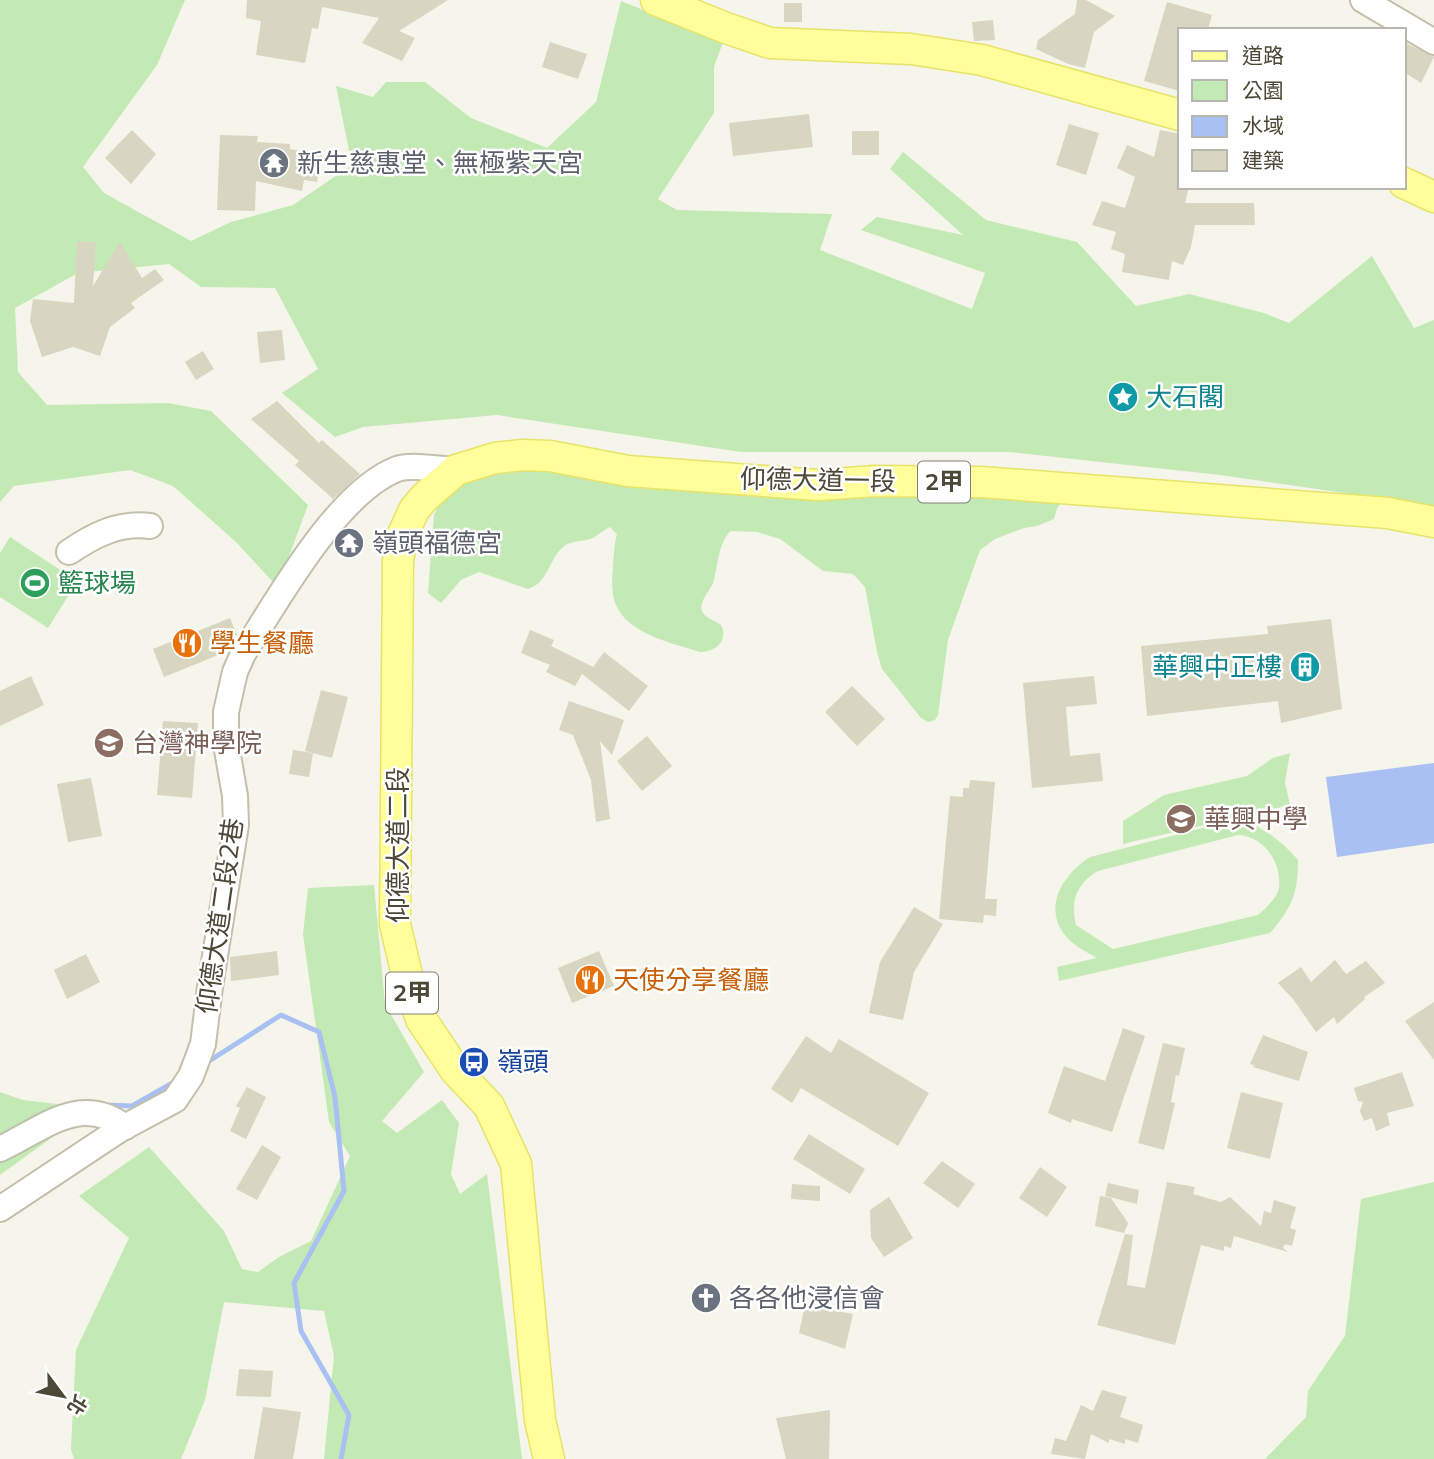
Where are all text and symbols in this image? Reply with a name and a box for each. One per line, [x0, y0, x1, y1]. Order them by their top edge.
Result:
legend [1178, 28, 1406, 189]
text: 道路 [1242, 42, 1284, 68]
text: 公園 [1242, 77, 1284, 103]
text: 水域 [1242, 112, 1284, 138]
temple icon: 新生慈惠堂、無極紫天宮 [257, 146, 291, 180]
place label: 新生慈惠堂、無極紫天宮 [297, 146, 583, 179]
text: 建築 [1242, 147, 1284, 173]
place icon: 大石閣 [1106, 380, 1140, 414]
place label: 大石閣 [1146, 380, 1224, 413]
street label: 仰德大道一段 [740, 462, 896, 497]
road number: 2甲 [918, 462, 970, 503]
temple icon: 嶺頭福德宮 [332, 526, 366, 560]
place label: 嶺頭福德宮 [372, 526, 502, 559]
sports icon: 籃球場 [18, 566, 52, 600]
place label: 籃球場 [58, 566, 136, 599]
restaurant icon: 學生餐廳 [170, 626, 204, 660]
place label: 學生餐廳 [210, 626, 314, 659]
place label: 華興中正樓 [1152, 650, 1282, 683]
building icon: 華興中正樓 [1288, 650, 1322, 684]
school or university icon: 台灣神學院 [92, 726, 126, 760]
place label: 台灣神學院 [132, 726, 262, 759]
street label: 仰德大道二段 [381, 767, 414, 923]
school or university icon: 華興中學 [1164, 802, 1198, 836]
place label: 華興中學 [1204, 802, 1308, 835]
street label: 仰德大道二段2巷 [189, 816, 250, 1016]
restaurant icon: 天使分享餐廳 [573, 963, 607, 997]
place label: 天使分享餐廳 [613, 963, 769, 996]
road number: 2甲 [386, 973, 438, 1014]
bus stop icon: 嶺頭 [457, 1045, 491, 1079]
place label: 嶺頭 [497, 1045, 549, 1078]
church icon: 各各他浸信會 [689, 1281, 723, 1315]
place label: 各各他浸信會 [729, 1281, 885, 1314]
north arrow [28, 1361, 98, 1431]
text: 北 [62, 1391, 93, 1419]

